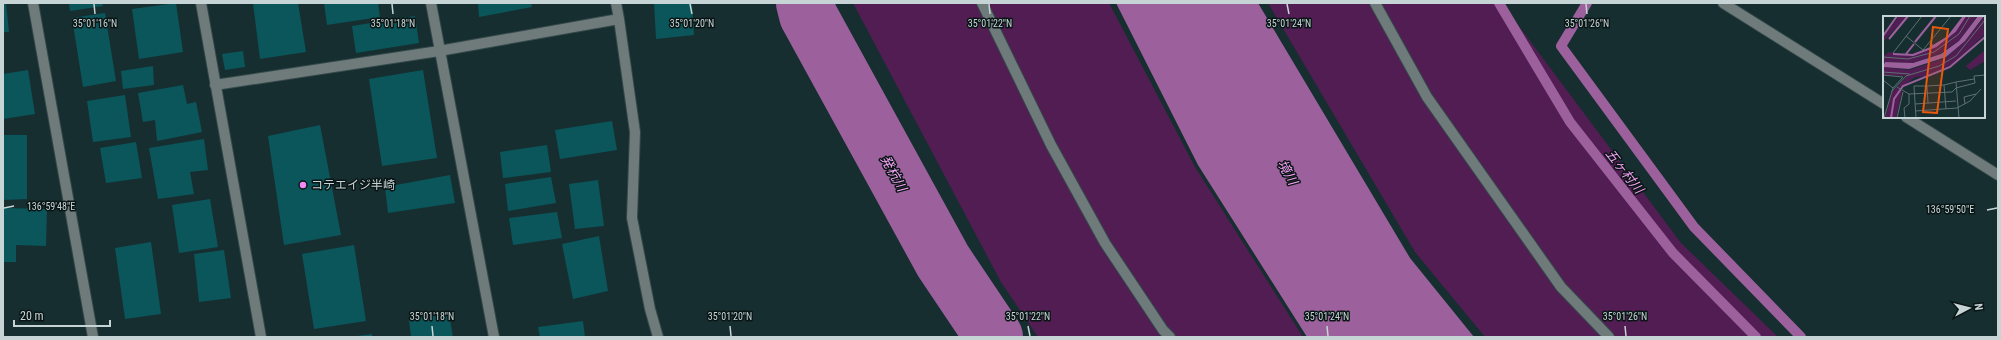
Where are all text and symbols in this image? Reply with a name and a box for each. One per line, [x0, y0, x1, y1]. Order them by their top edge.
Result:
inset map [1883, 16, 1985, 118]
text: 35°01'16"N [73, 18, 117, 29]
text: 35°01'18"N [371, 18, 415, 29]
text: 35°01'20"N [670, 18, 714, 29]
text: 35°01'22"N [968, 18, 1012, 29]
text: 35°01'24"N [1267, 18, 1311, 29]
text: 35°01'26"N [1565, 18, 1609, 29]
water label: 五ヶ村川 [1603, 146, 1648, 198]
water label: 発杭川 [878, 153, 911, 196]
water label: 境川 [1275, 157, 1301, 189]
place label: コテエイジ半崎 [311, 178, 395, 192]
marker: コテエイジ半崎 [298, 180, 308, 190]
text: 136°59'48"E [27, 201, 75, 212]
text: 136°59'50"E [1926, 204, 1974, 215]
north arrow [1949, 288, 1989, 328]
scale bar [14, 302, 110, 328]
text: N [1972, 303, 1985, 311]
text: 20 m [20, 309, 44, 323]
text: 35°01'18"N [410, 311, 454, 322]
text: 35°01'20"N [708, 311, 752, 322]
text: 35°01'22"N [1006, 311, 1050, 322]
text: 35°01'24"N [1305, 311, 1349, 322]
text: 35°01'26"N [1603, 311, 1647, 322]

